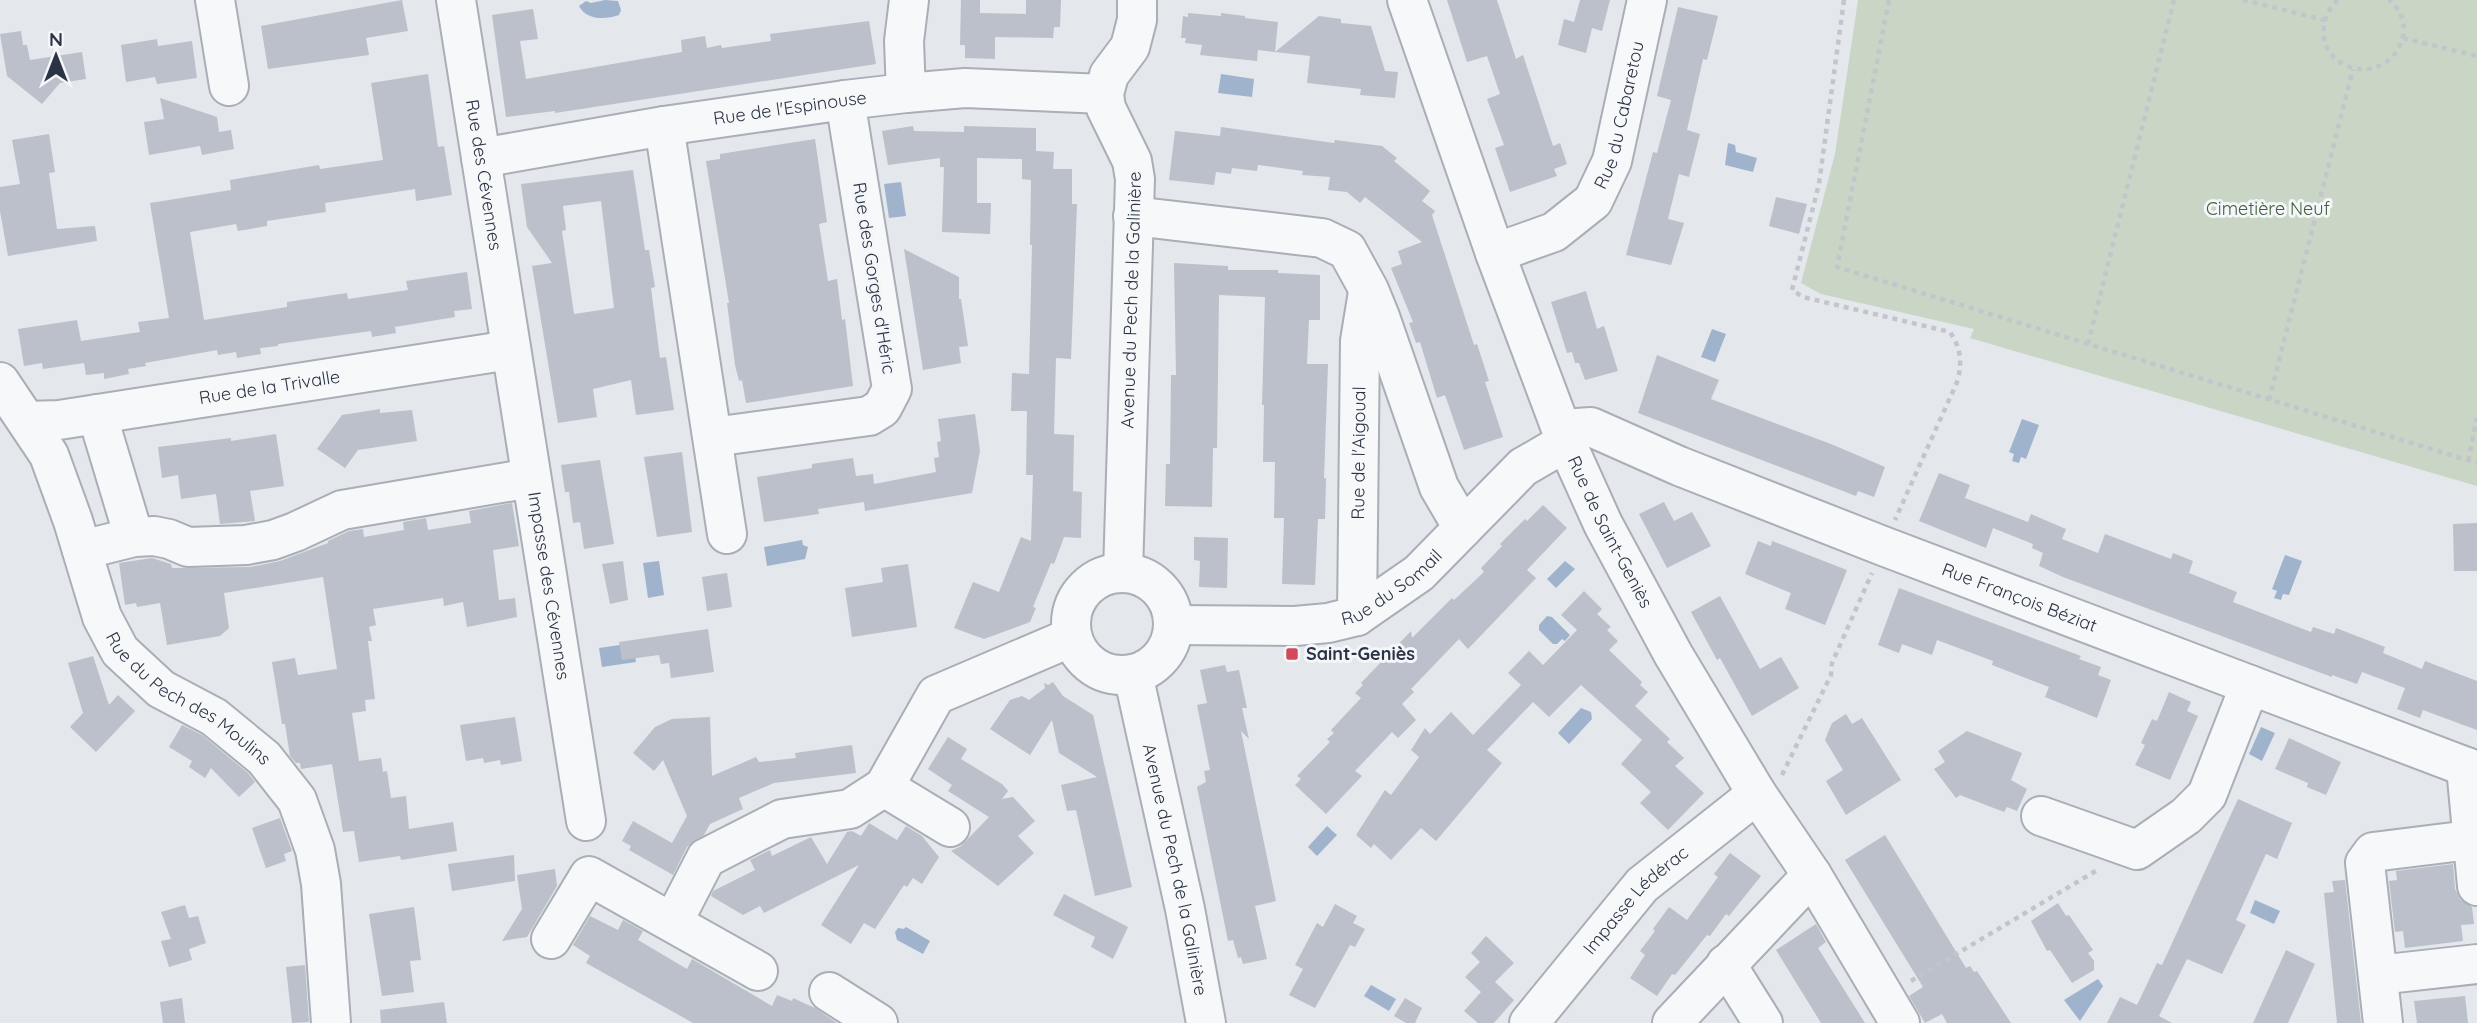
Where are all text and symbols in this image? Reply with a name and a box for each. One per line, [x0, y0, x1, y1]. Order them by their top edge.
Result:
north arrow [21, 21, 91, 91]
text: N [49, 27, 63, 51]
street label: Rue du Cabaretou [1588, 39, 1649, 193]
street label: Rue de l'Espinouse [712, 86, 868, 130]
street label: Rue des Cévennes [461, 98, 507, 252]
street label: Avenue du Pech de la Galinière [1115, 170, 1146, 429]
street label: Rue des Gorges d'Héric [848, 180, 901, 375]
park label: Cimetière Neuf [2206, 197, 2330, 220]
street label: Rue de la Trivalle [197, 365, 342, 409]
street label: Rue de l'Aigoual [1346, 386, 1371, 520]
street label: Rue de Saint-Geniès [1563, 452, 1658, 612]
street label: Impasse des Cévennes [523, 490, 575, 681]
street label: Rue du Somail [1339, 544, 1447, 630]
street label: Rue François Béziat [1939, 557, 2100, 637]
street label: Rue du Pech des Moulins [101, 628, 277, 769]
place label: Saint-Geniès [1306, 642, 1415, 665]
marker: Saint-Geniès [1284, 646, 1300, 662]
street label: Avenue du Pech de la Galinière [1138, 741, 1213, 997]
street label: Impasse Lédérac [1578, 841, 1693, 959]

